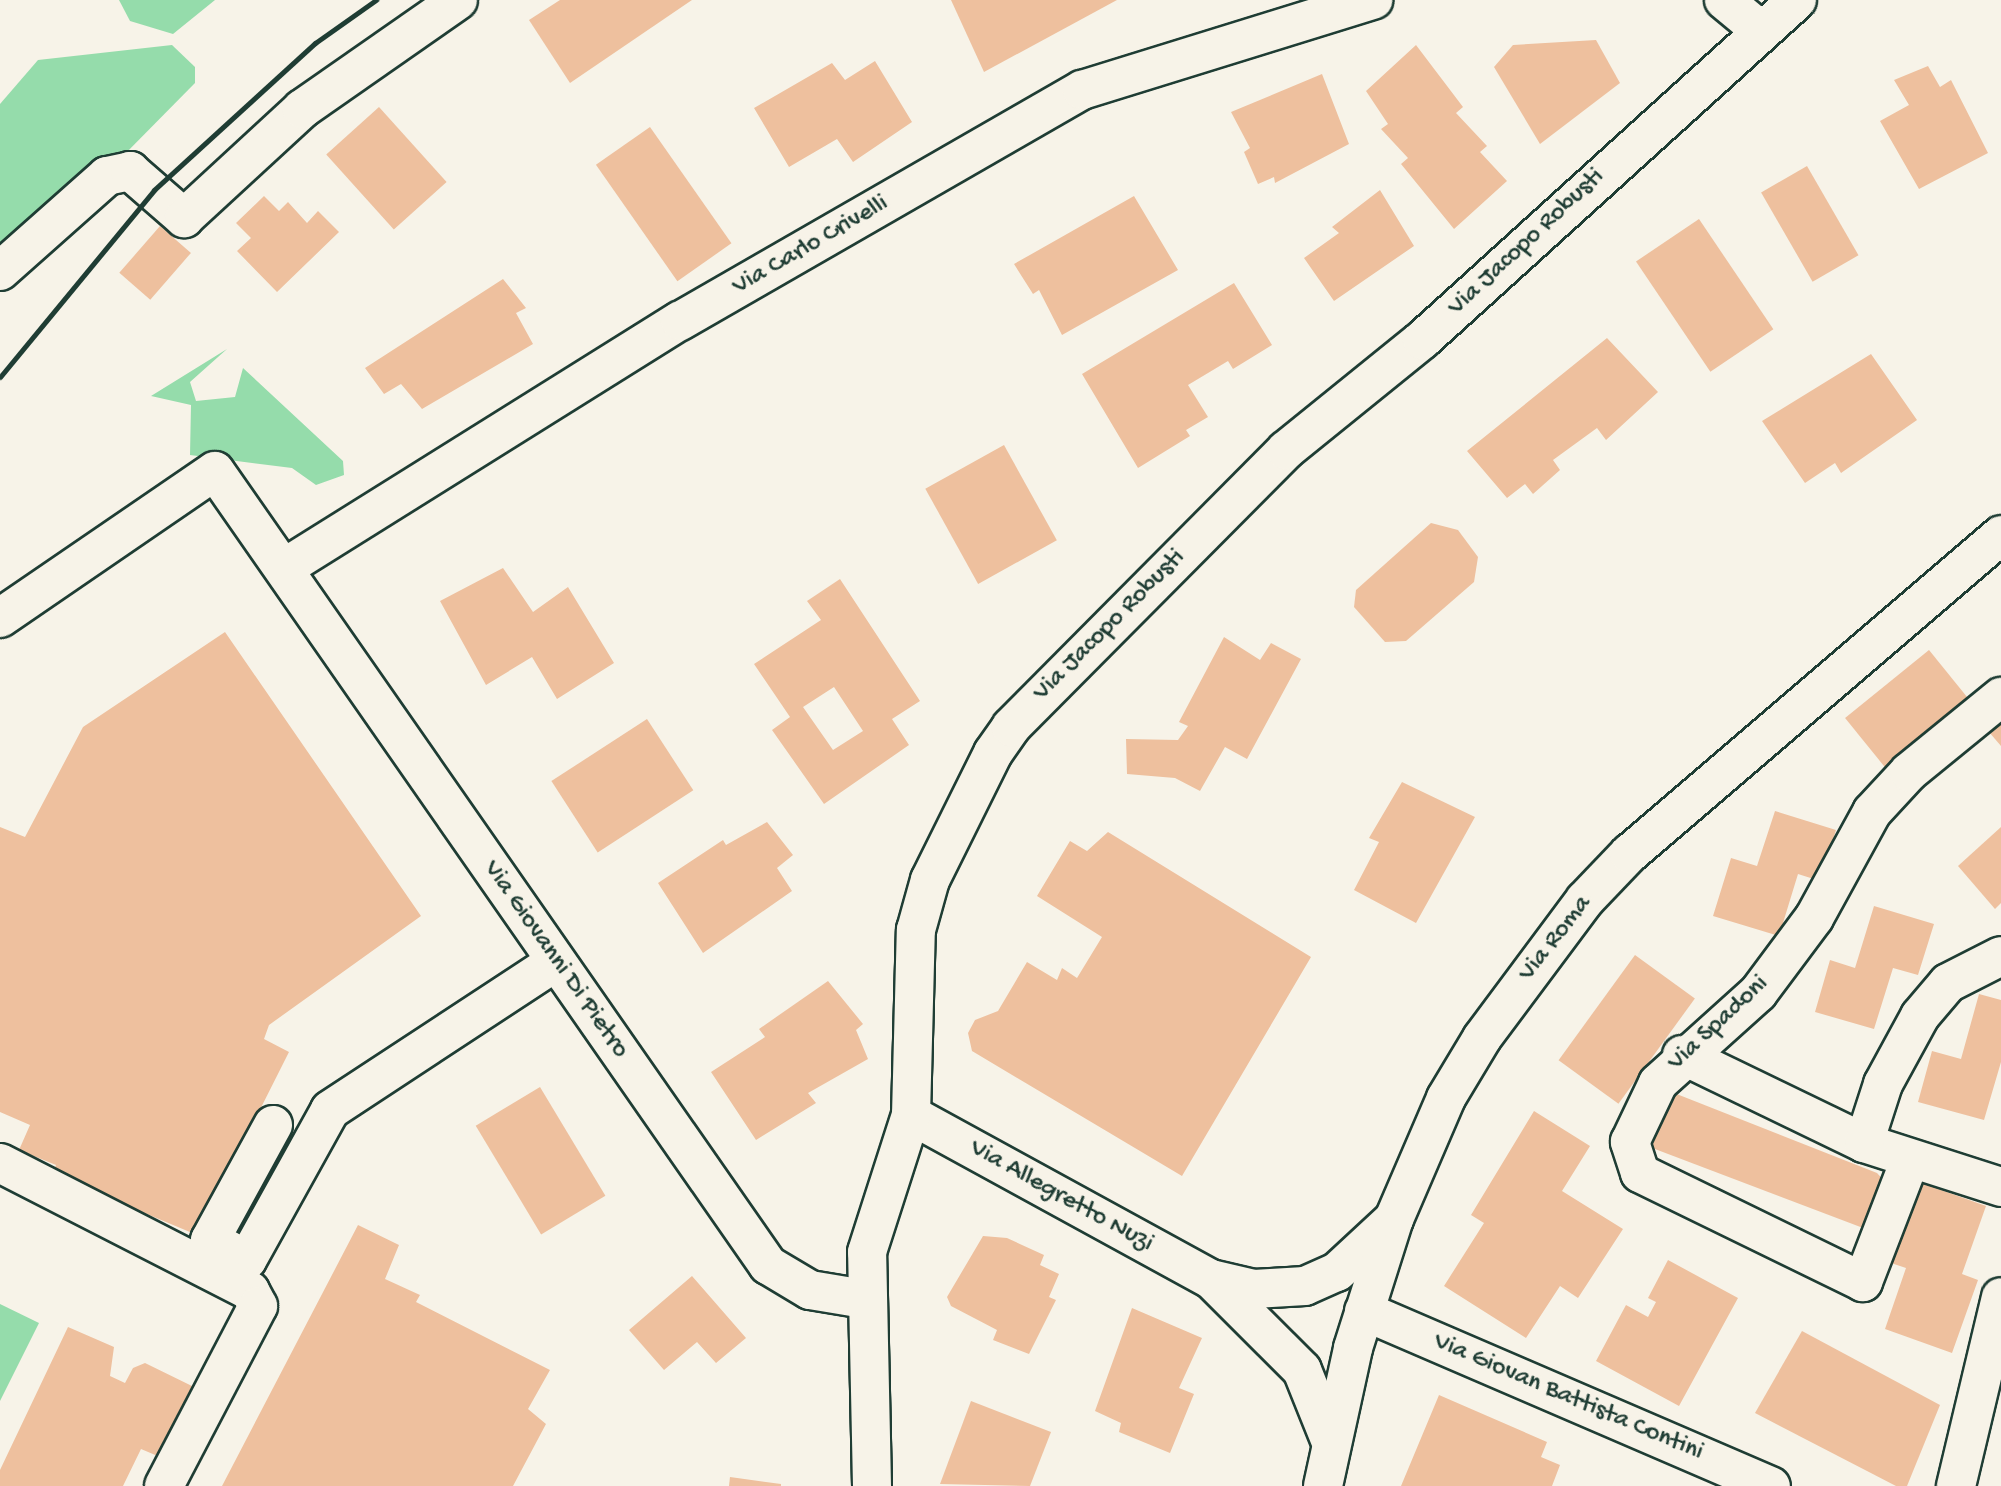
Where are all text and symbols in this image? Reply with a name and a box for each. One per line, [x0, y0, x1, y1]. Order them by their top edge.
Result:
street label: Via Jacopo Robusti [1442, 163, 1612, 323]
street label: Via Carlo Crivelli [728, 189, 894, 303]
street label: Via Jacopo Robusti [1027, 543, 1193, 709]
street label: Via Giovanni Di Pietro [475, 855, 635, 1065]
street label: Via Roma [1513, 890, 1599, 988]
street label: Via Spadoni [1662, 969, 1776, 1079]
street label: Via Allegretto Nuzi [964, 1134, 1158, 1260]
street label: Via Giovan Battista Contini [1428, 1327, 1708, 1469]

